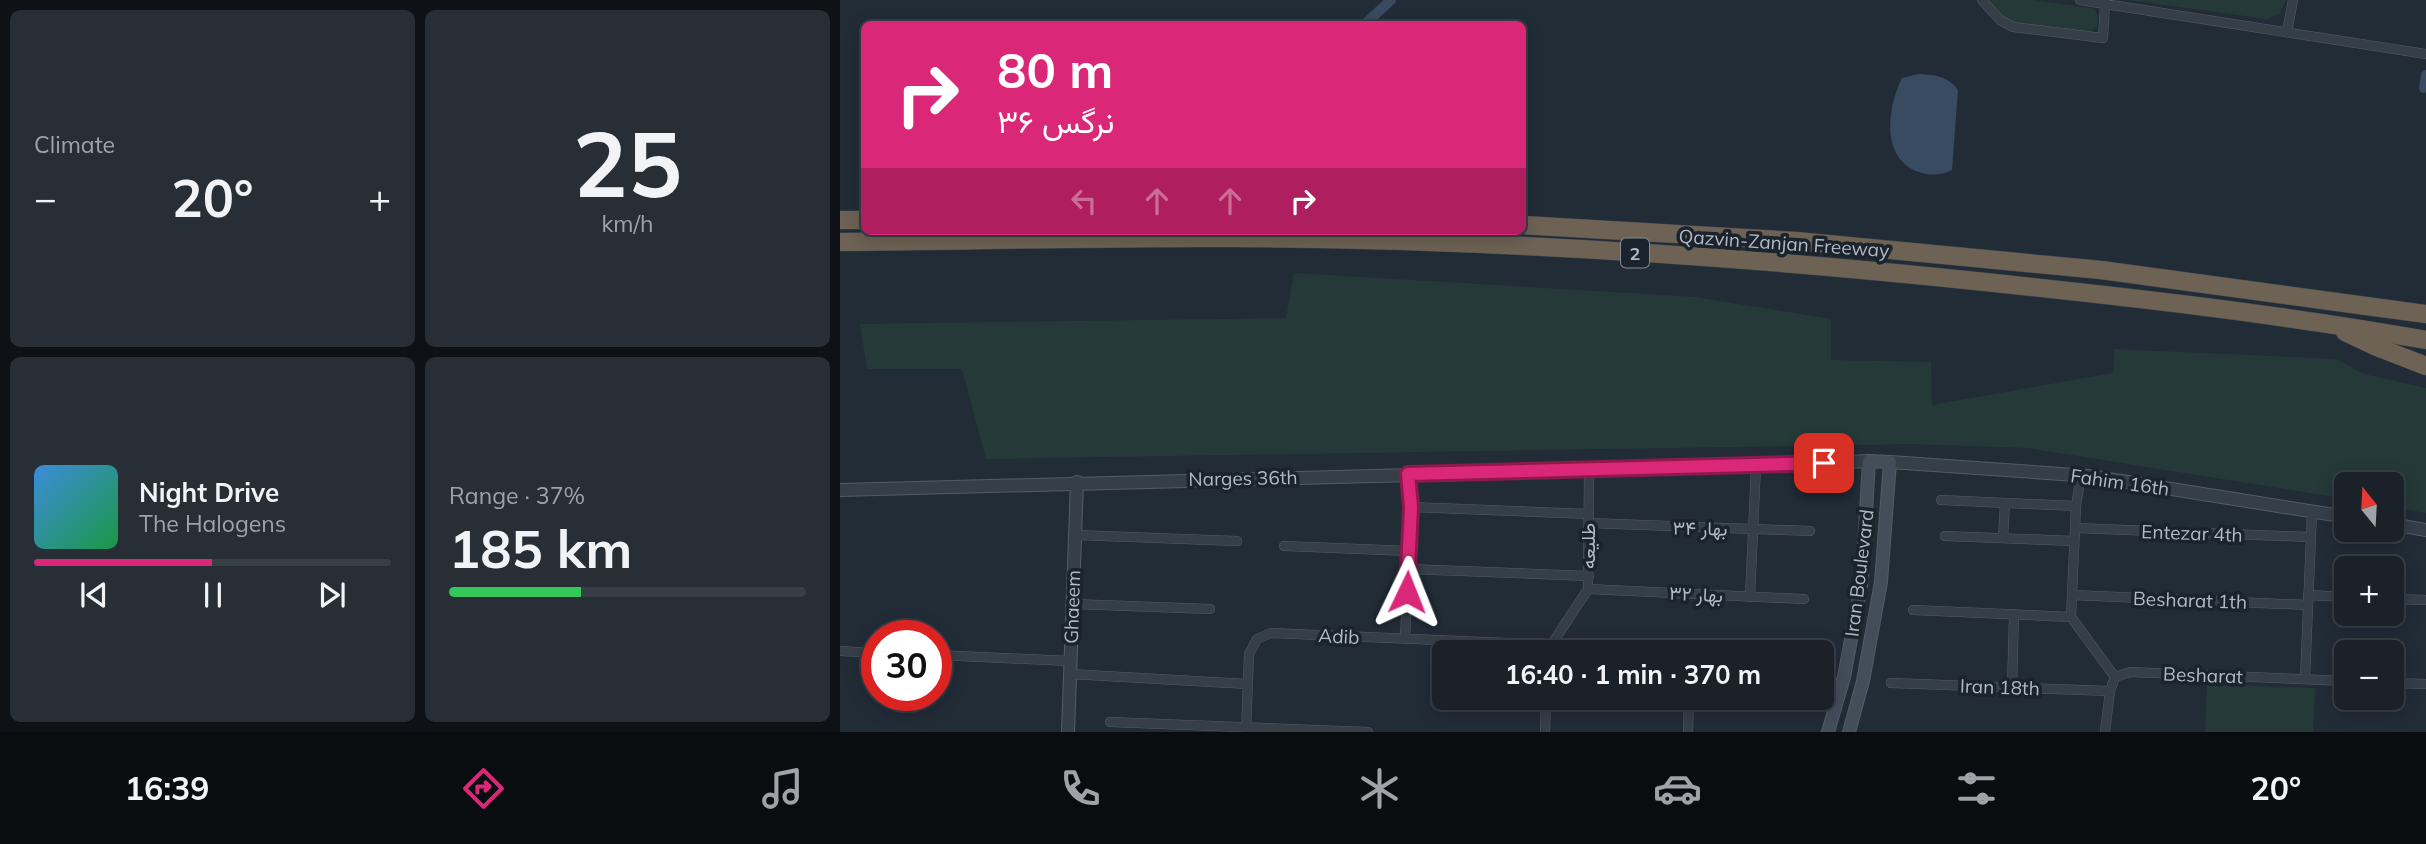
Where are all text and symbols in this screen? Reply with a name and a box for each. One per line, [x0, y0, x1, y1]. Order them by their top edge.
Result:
text: 80 m [997, 39, 1113, 100]
icon: right [882, 49, 973, 140]
text: نرگس ۳۶ [997, 101, 1114, 141]
text: 25 [573, 106, 682, 220]
text: Climate [34, 130, 115, 159]
text: 20° [171, 165, 254, 230]
text: − [34, 174, 57, 222]
text: + [368, 174, 391, 222]
icon: left [1065, 182, 1103, 220]
icon: ahead [1138, 182, 1176, 220]
icon: ahead [1211, 182, 1249, 220]
icon: right [1284, 182, 1322, 220]
text: km/h [601, 209, 654, 238]
street label: Qazvin-Zanjan Freeway [1678, 224, 1890, 262]
road number: 2 [1621, 239, 1649, 268]
pin [1794, 433, 1854, 493]
icon: arrive [1805, 444, 1843, 482]
street label: Fahim 16th [2069, 463, 2171, 501]
street label: Narges 36th [1188, 465, 1298, 491]
north arrow [2334, 472, 2404, 542]
map controls [2334, 472, 2404, 710]
text: Night Drive [139, 476, 279, 509]
text: Range · 37% [449, 481, 585, 510]
street label: Iran Boulevard [1839, 508, 1879, 638]
text: The Halogens [139, 509, 286, 538]
text: 185 km [449, 516, 632, 581]
street label: بهار ۳۴ [1672, 516, 1728, 540]
street label: Entezar 4th [2141, 519, 2243, 547]
street label: طلیعه [1576, 523, 1600, 569]
position arrow [1370, 555, 1444, 629]
button: + [2334, 556, 2404, 626]
street label: Ghaeem [1059, 570, 1085, 644]
icon: previous [75, 576, 113, 614]
icon: pause [194, 576, 232, 614]
icon: next [313, 576, 351, 614]
street label: بهار ۳۲ [1668, 581, 1724, 607]
street label: Besharat 1th [2133, 586, 2247, 614]
speed limit sign: 30 [861, 620, 952, 711]
street label: Adib [1318, 623, 1360, 649]
button: − [2334, 640, 2404, 710]
text: 16:40 · 1 min · 370 m [1505, 658, 1761, 691]
street label: Besharat [2163, 662, 2244, 688]
street label: Iran 18th [1960, 674, 2040, 700]
icon: directions [459, 764, 508, 813]
icon: music [758, 764, 807, 813]
icon: phone [1056, 764, 1105, 813]
icon: climate [1355, 764, 1404, 813]
icon: car [1653, 764, 1702, 813]
icon: filters [1952, 764, 2001, 813]
text: 16:39 [125, 768, 210, 808]
text: 20° [2251, 768, 2301, 808]

